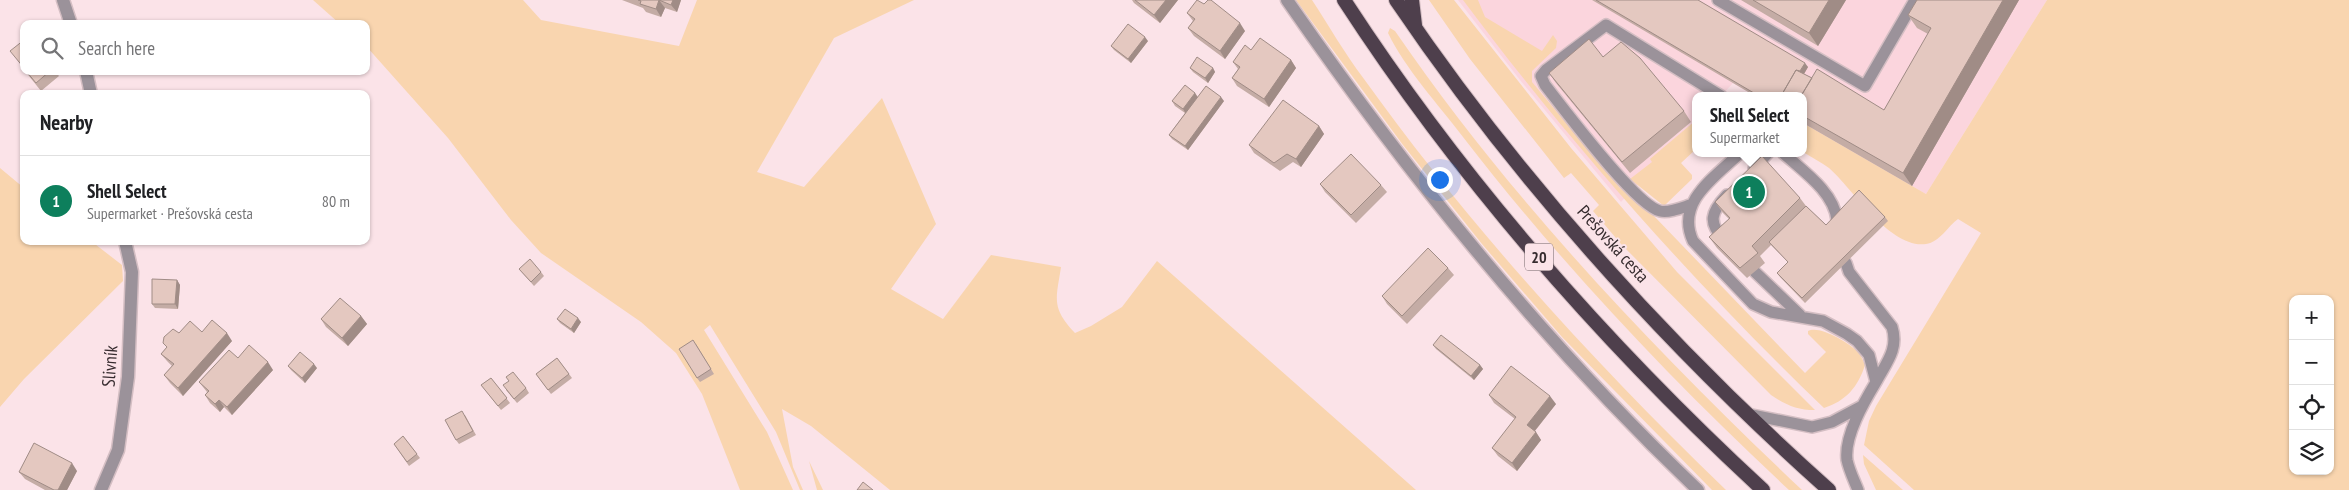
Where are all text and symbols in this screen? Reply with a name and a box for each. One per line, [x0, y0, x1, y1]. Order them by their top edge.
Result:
search box [20, 20, 370, 75]
icon: search [38, 34, 66, 62]
text: Search here [78, 36, 155, 60]
popup [1692, 92, 1807, 157]
text: Shell Select [1710, 103, 1789, 127]
text: Nearby [40, 109, 93, 136]
text: Supermarket [1710, 127, 1780, 147]
your location [1427, 167, 1453, 193]
pin: 1 [1733, 173, 1765, 211]
text: Shell Select [87, 179, 167, 203]
text: 1 [52, 191, 60, 211]
text: 80 m [322, 191, 350, 211]
street label: Prešovská cesta [1573, 200, 1654, 287]
text: Supermarket · Prešovská cesta [87, 203, 253, 223]
road number: 20 [1525, 243, 1553, 270]
map controls [2289, 295, 2334, 475]
button: + [2289, 295, 2334, 340]
button: − [2289, 340, 2334, 385]
street label: Slivník [97, 344, 122, 388]
button: locate [2289, 385, 2334, 430]
button: layers [2289, 430, 2334, 475]

